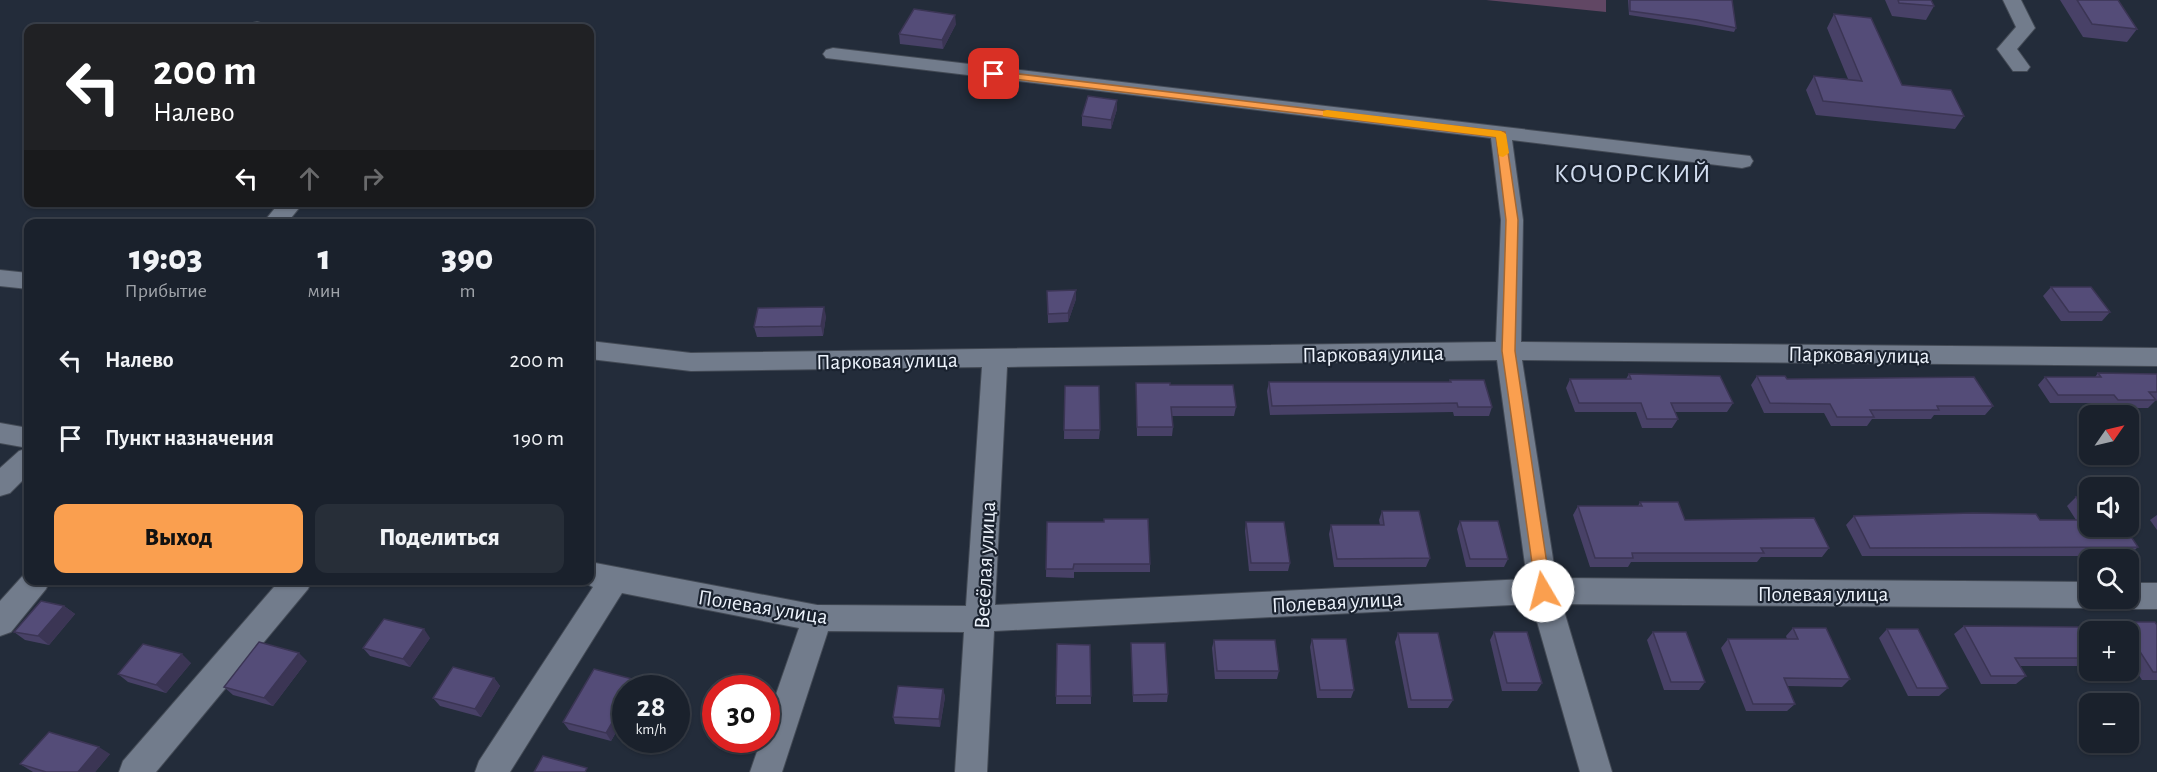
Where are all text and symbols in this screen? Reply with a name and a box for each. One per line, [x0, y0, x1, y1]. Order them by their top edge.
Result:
icon: left [54, 48, 132, 126]
pin [968, 48, 1019, 99]
text: 200 m [153, 50, 257, 92]
icon: arrive [977, 57, 1010, 90]
text: Налево [153, 99, 235, 126]
district label: КОЧОРСКИЙ [1554, 161, 1712, 187]
icon: left [230, 162, 263, 195]
icon: ahead [293, 162, 326, 195]
icon: right [356, 162, 389, 195]
text: 19:03 [129, 240, 203, 276]
text: 1 [318, 240, 331, 276]
text: 390 [441, 240, 493, 276]
text: Прибытие [125, 281, 207, 301]
text: мин [308, 281, 341, 301]
text: m [459, 281, 475, 301]
street label: Парковая улица [1302, 342, 1444, 366]
street label: Парковая улица [1788, 343, 1930, 367]
icon: left [54, 344, 87, 377]
text: Налево [105, 349, 174, 371]
text: 200 m [510, 349, 564, 371]
street label: Парковая улица [816, 349, 958, 373]
north arrow [2079, 405, 2139, 465]
map controls [2079, 405, 2139, 753]
icon: arrive [54, 422, 87, 455]
text: Пункт назначения [105, 427, 274, 449]
text: 190 m [513, 427, 564, 449]
button: sound [2079, 477, 2139, 537]
street label: Весёлая улица [971, 501, 999, 629]
button: Выход [54, 504, 303, 573]
button: Поделиться [315, 504, 564, 573]
button: search [2079, 549, 2139, 609]
position arrow [1511, 559, 1575, 623]
street label: Полевая улица [1757, 583, 1889, 605]
street label: Полевая улица [696, 586, 829, 628]
street label: Полевая улица [1271, 588, 1403, 616]
button: + [2079, 621, 2139, 681]
speed limit sign: 30 [702, 675, 780, 753]
text: 28 [637, 692, 665, 722]
button: − [2079, 693, 2139, 753]
text: km/h [636, 722, 666, 737]

